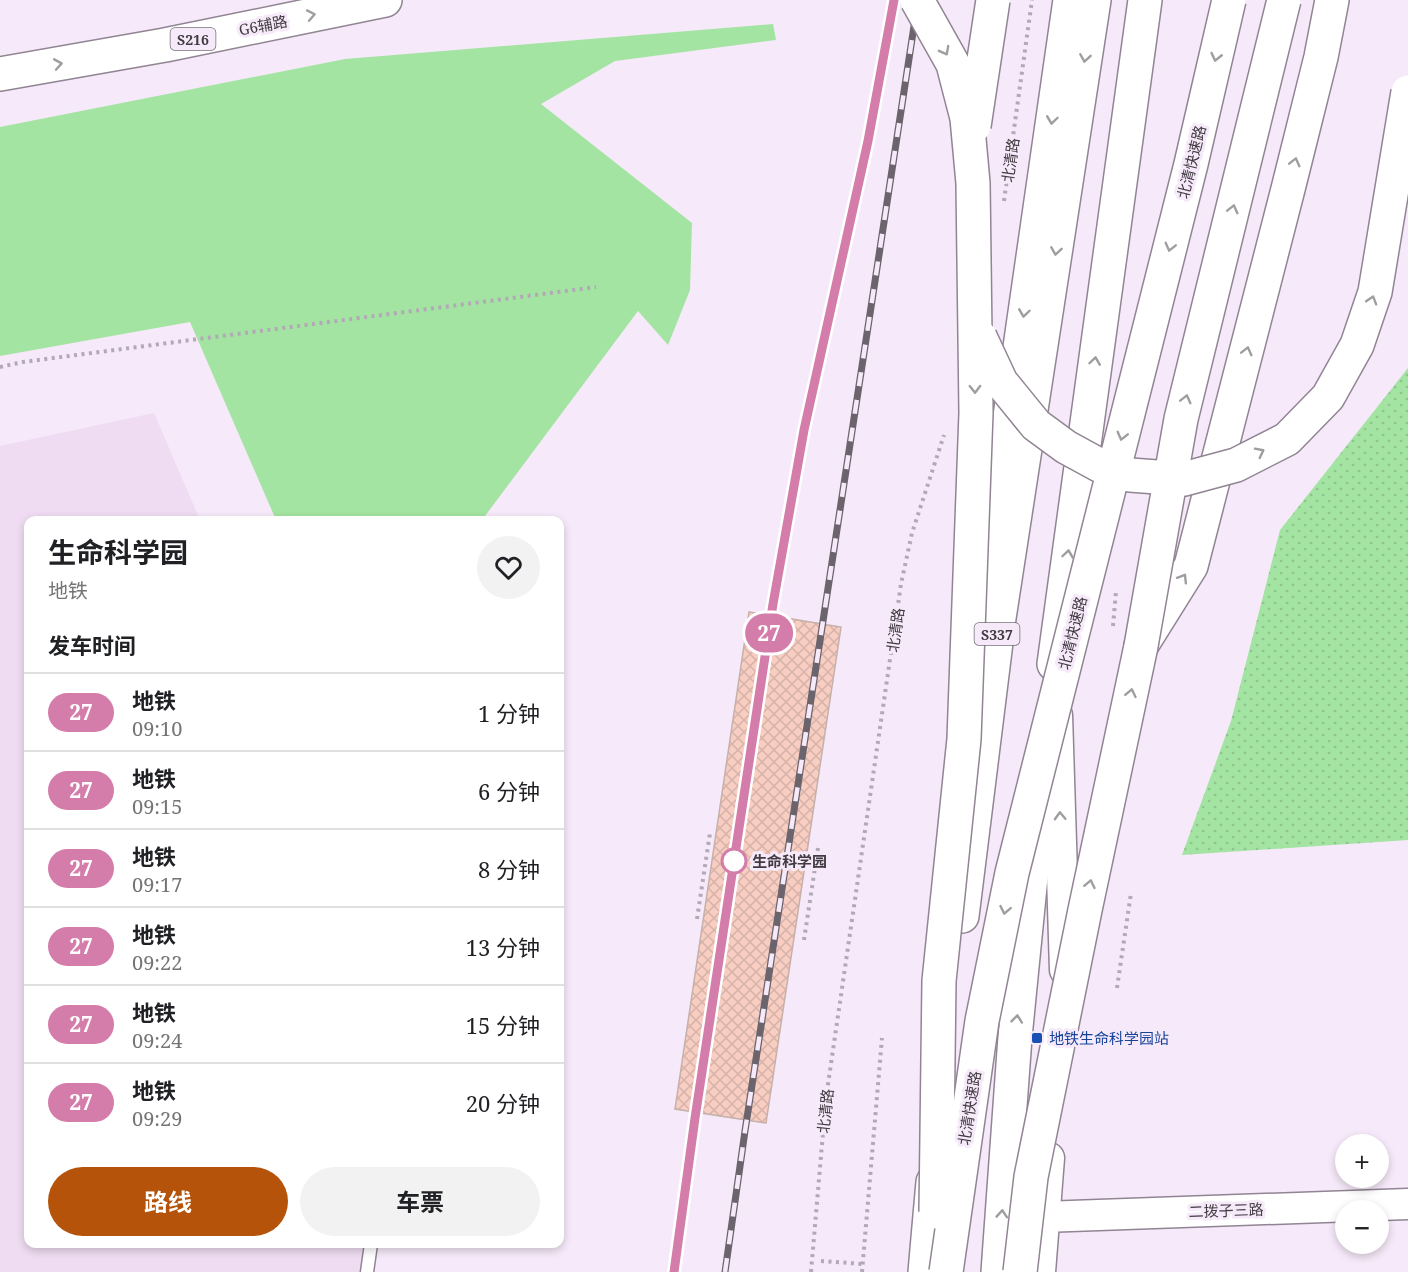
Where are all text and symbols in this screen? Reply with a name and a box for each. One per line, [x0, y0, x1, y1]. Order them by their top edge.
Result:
one-way arrow [306, 9, 316, 22]
street label: G6辅路 [237, 10, 289, 40]
road number: S216 [170, 28, 216, 50]
one-way arrow [938, 44, 949, 55]
one-way arrow [1210, 52, 1223, 62]
one-way arrow [1080, 53, 1092, 62]
one-way arrow [53, 58, 62, 70]
one-way arrow [1046, 116, 1058, 125]
street label: 北清快速路 [1172, 123, 1210, 201]
street label: 北清路 [997, 136, 1023, 184]
one-way arrow [1288, 157, 1301, 167]
one-way arrow [1225, 204, 1238, 214]
one-way arrow [1165, 241, 1178, 251]
one-way arrow [1051, 246, 1063, 255]
one-way arrow [1365, 295, 1377, 306]
one-way arrow [1019, 309, 1031, 318]
one-way arrow [1239, 346, 1252, 356]
one-way arrow [1088, 356, 1100, 366]
one-way arrow [969, 384, 981, 393]
one-way arrow [1179, 394, 1192, 404]
one-way arrow [1117, 430, 1130, 440]
one-way arrow [1254, 448, 1265, 459]
text: 生命科学园 [48, 533, 188, 571]
button: heart [477, 536, 540, 599]
one-way arrow [1061, 549, 1073, 559]
one-way arrow [1176, 574, 1187, 585]
text: 地铁 [48, 577, 88, 604]
street label: 北清快速路 [1053, 594, 1091, 672]
street label: 北清路 [882, 606, 908, 654]
line badge: 27 [742, 614, 796, 652]
text: 27 [757, 619, 781, 647]
road number: S337 [974, 623, 1020, 645]
text: 发车时间 [48, 630, 136, 660]
text: 地铁 [132, 685, 176, 715]
one-way arrow [1124, 689, 1137, 699]
text: 27 [69, 698, 93, 726]
text: 1 分钟 [478, 698, 540, 728]
text: 09:10 [132, 715, 182, 742]
text: 地铁 [132, 763, 176, 793]
text: 27 [69, 776, 93, 804]
text: 6 分钟 [478, 776, 540, 806]
text: 09:15 [132, 793, 182, 820]
one-way arrow [1054, 811, 1067, 820]
text: 地铁 [132, 841, 176, 871]
marker: 生命科学园 [721, 848, 747, 874]
place label: 生命科学园 [752, 851, 827, 871]
text: 27 [69, 854, 93, 882]
text: 8 分钟 [478, 854, 540, 884]
text: 09:17 [132, 871, 182, 898]
one-way arrow [1083, 879, 1096, 889]
one-way arrow [999, 905, 1012, 915]
text: 地铁 [132, 919, 176, 949]
text: 27 [69, 932, 93, 960]
text: 13 分钟 [466, 932, 540, 962]
text: 09:22 [132, 949, 182, 976]
text: 地铁 [132, 997, 176, 1027]
text: 27 [69, 1010, 93, 1038]
text: 15 分钟 [466, 1010, 540, 1040]
one-way arrow [1010, 1015, 1023, 1024]
text: 09:24 [132, 1027, 182, 1054]
place label: 地铁生命科学园站 [1049, 1028, 1169, 1048]
marker: 地铁生命科学园站 [1030, 1031, 1044, 1045]
street label: 北清快速路 [953, 1069, 985, 1147]
text: 地铁 [132, 1075, 176, 1105]
text: 27 [69, 1088, 93, 1116]
text: 20 分钟 [466, 1088, 540, 1118]
street label: 北清路 [813, 1088, 837, 1134]
text: 09:29 [132, 1105, 182, 1132]
map controls [1335, 1134, 1389, 1254]
button: + [1335, 1134, 1389, 1188]
button: 路线 [48, 1167, 288, 1236]
button: 车票 [300, 1167, 540, 1236]
street label: 二拨子三路 [1188, 1199, 1264, 1221]
button: − [1335, 1200, 1389, 1254]
one-way arrow [995, 1209, 1008, 1218]

